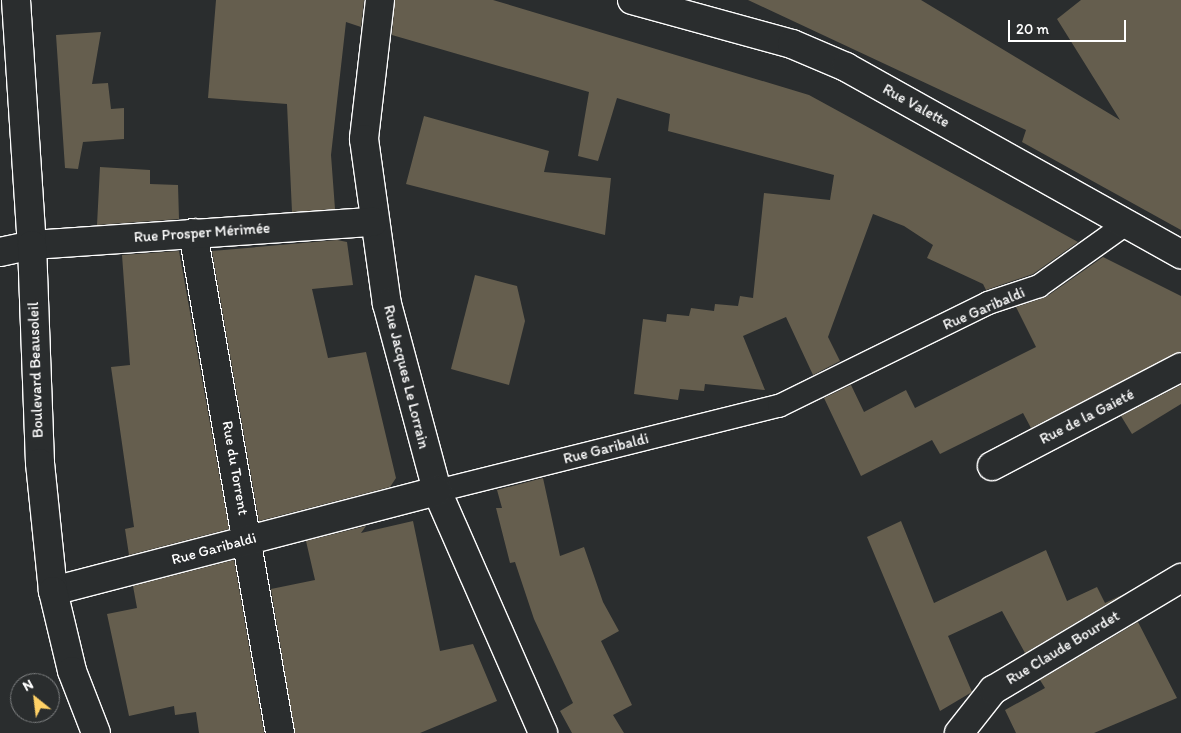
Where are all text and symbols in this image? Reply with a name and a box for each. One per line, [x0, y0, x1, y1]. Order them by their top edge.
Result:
scale bar [1011, 10, 1128, 42]
text: 20 m [1016, 20, 1049, 38]
street label: Rue Valette [880, 80, 952, 132]
street label: Rue Prosper Mérimée [133, 219, 271, 247]
street label: Rue Garibaldi [940, 284, 1028, 334]
street label: Boulevard Beausoleil [25, 302, 47, 438]
street label: Rue Jacques Le Lorrain [379, 303, 433, 451]
street label: Rue de la Gaieté [1037, 385, 1137, 449]
street label: Rue du Torrent [218, 420, 252, 516]
street label: Rue Garibaldi [561, 430, 651, 468]
street label: Rue Garibaldi [169, 529, 259, 569]
street label: Rue Claude Bourdet [1003, 607, 1123, 689]
north arrow [10, 673, 60, 723]
text: N [20, 676, 36, 695]

